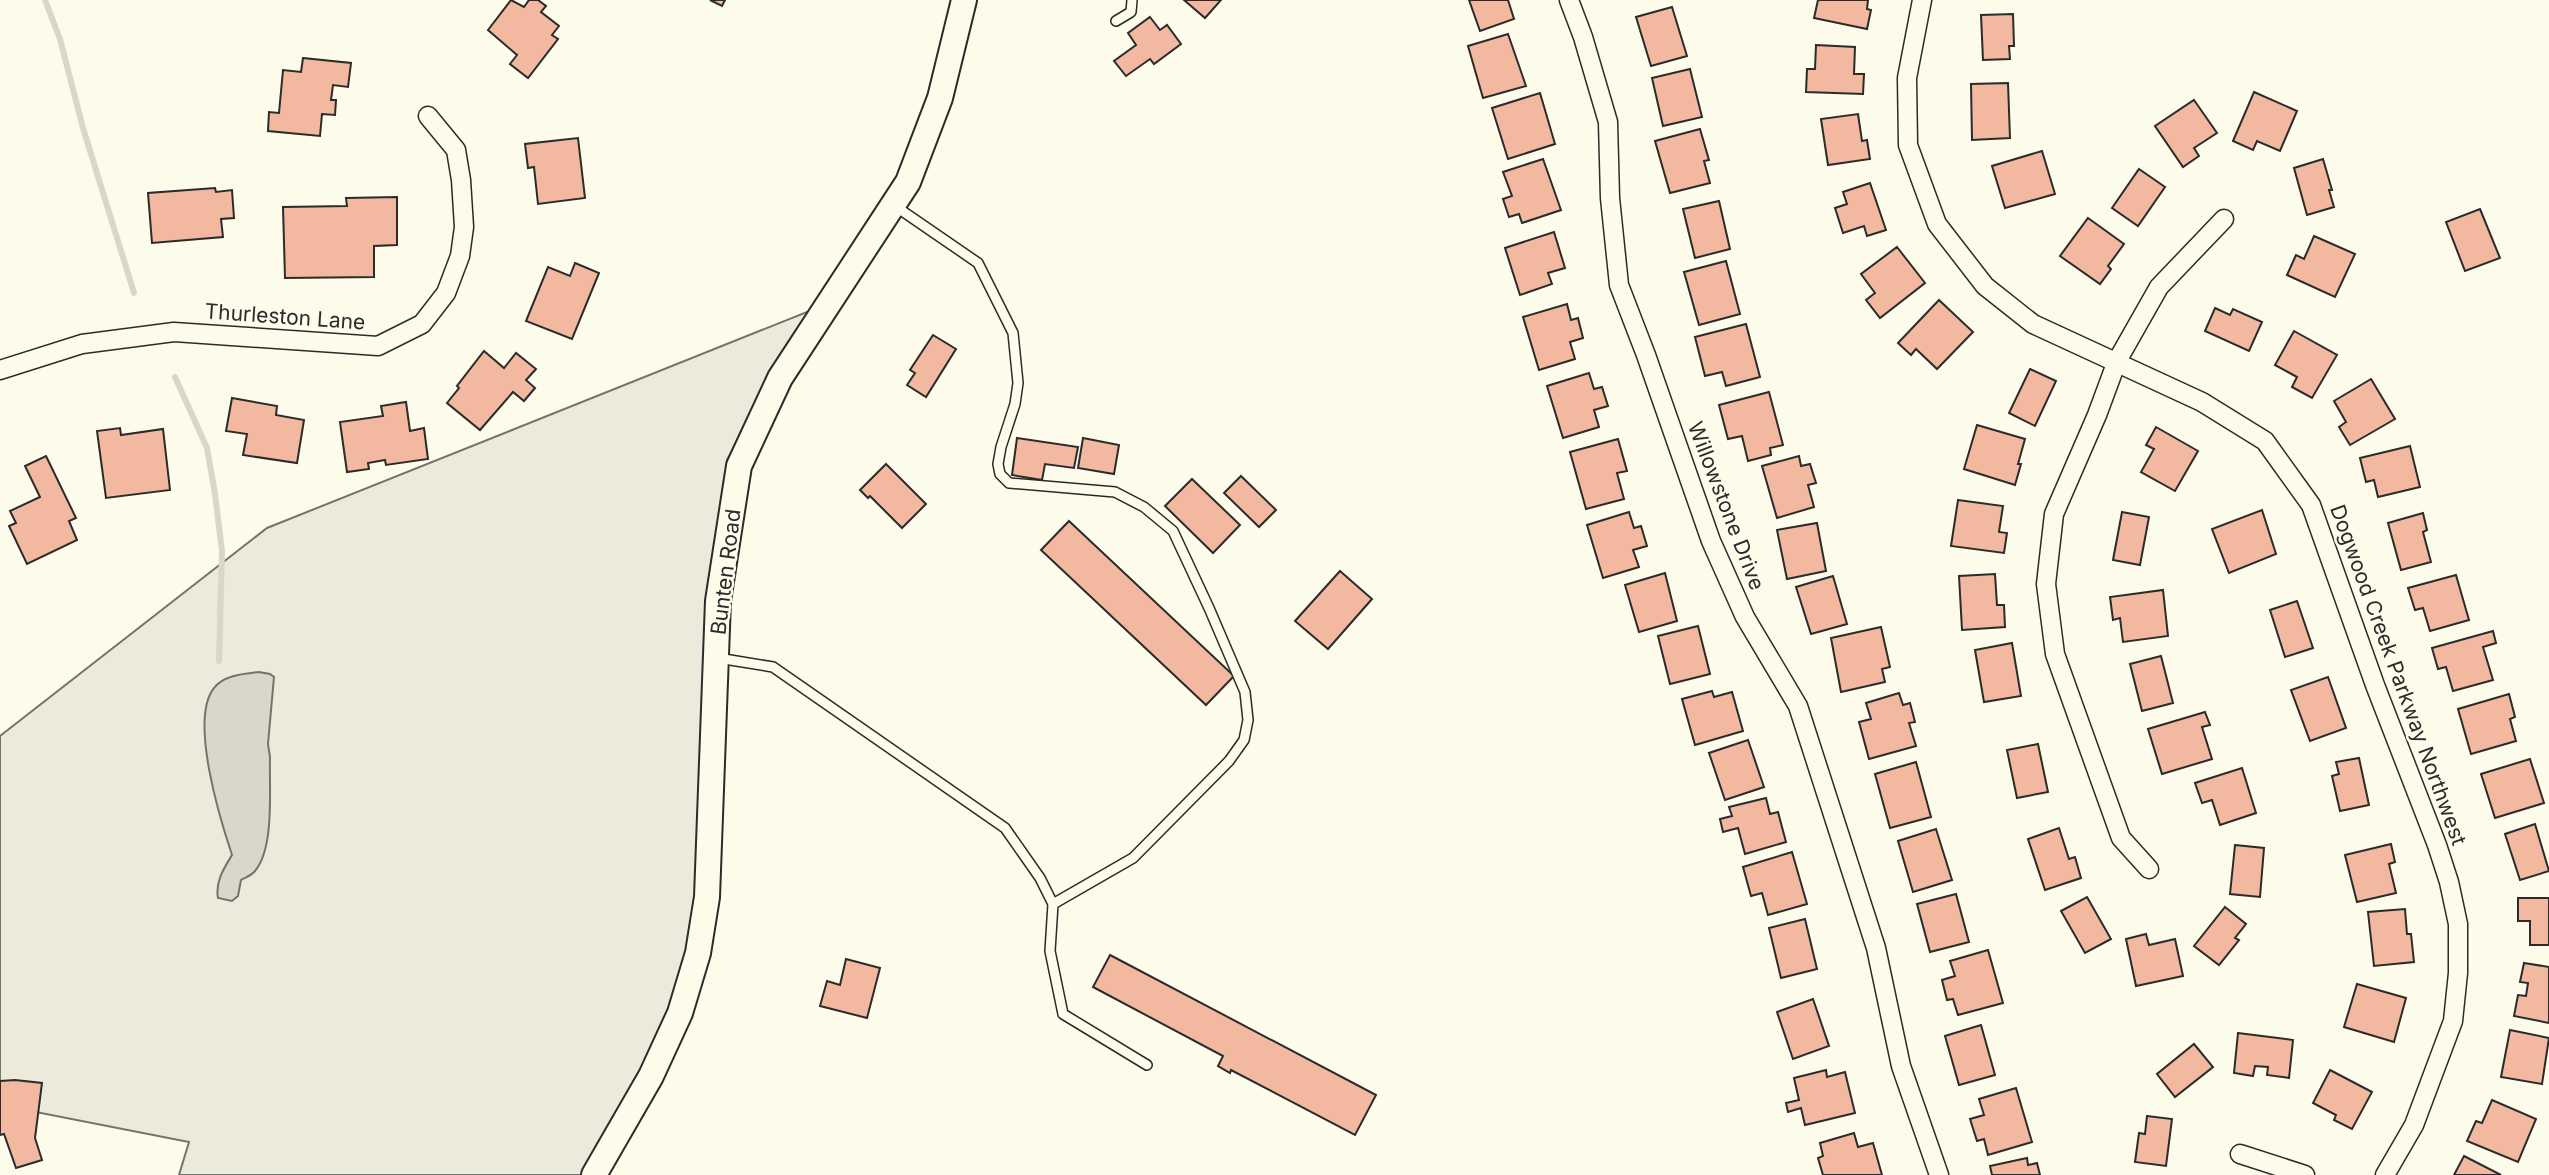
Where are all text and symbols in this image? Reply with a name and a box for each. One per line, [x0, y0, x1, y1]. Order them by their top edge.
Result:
street label: Thurleston Lane [204, 298, 366, 335]
street label: Willowstone Drive [1683, 418, 1770, 594]
street label: Dogwood Creek Parkway Northwest [2325, 501, 2472, 849]
street label: Bunten Road [705, 508, 746, 636]

